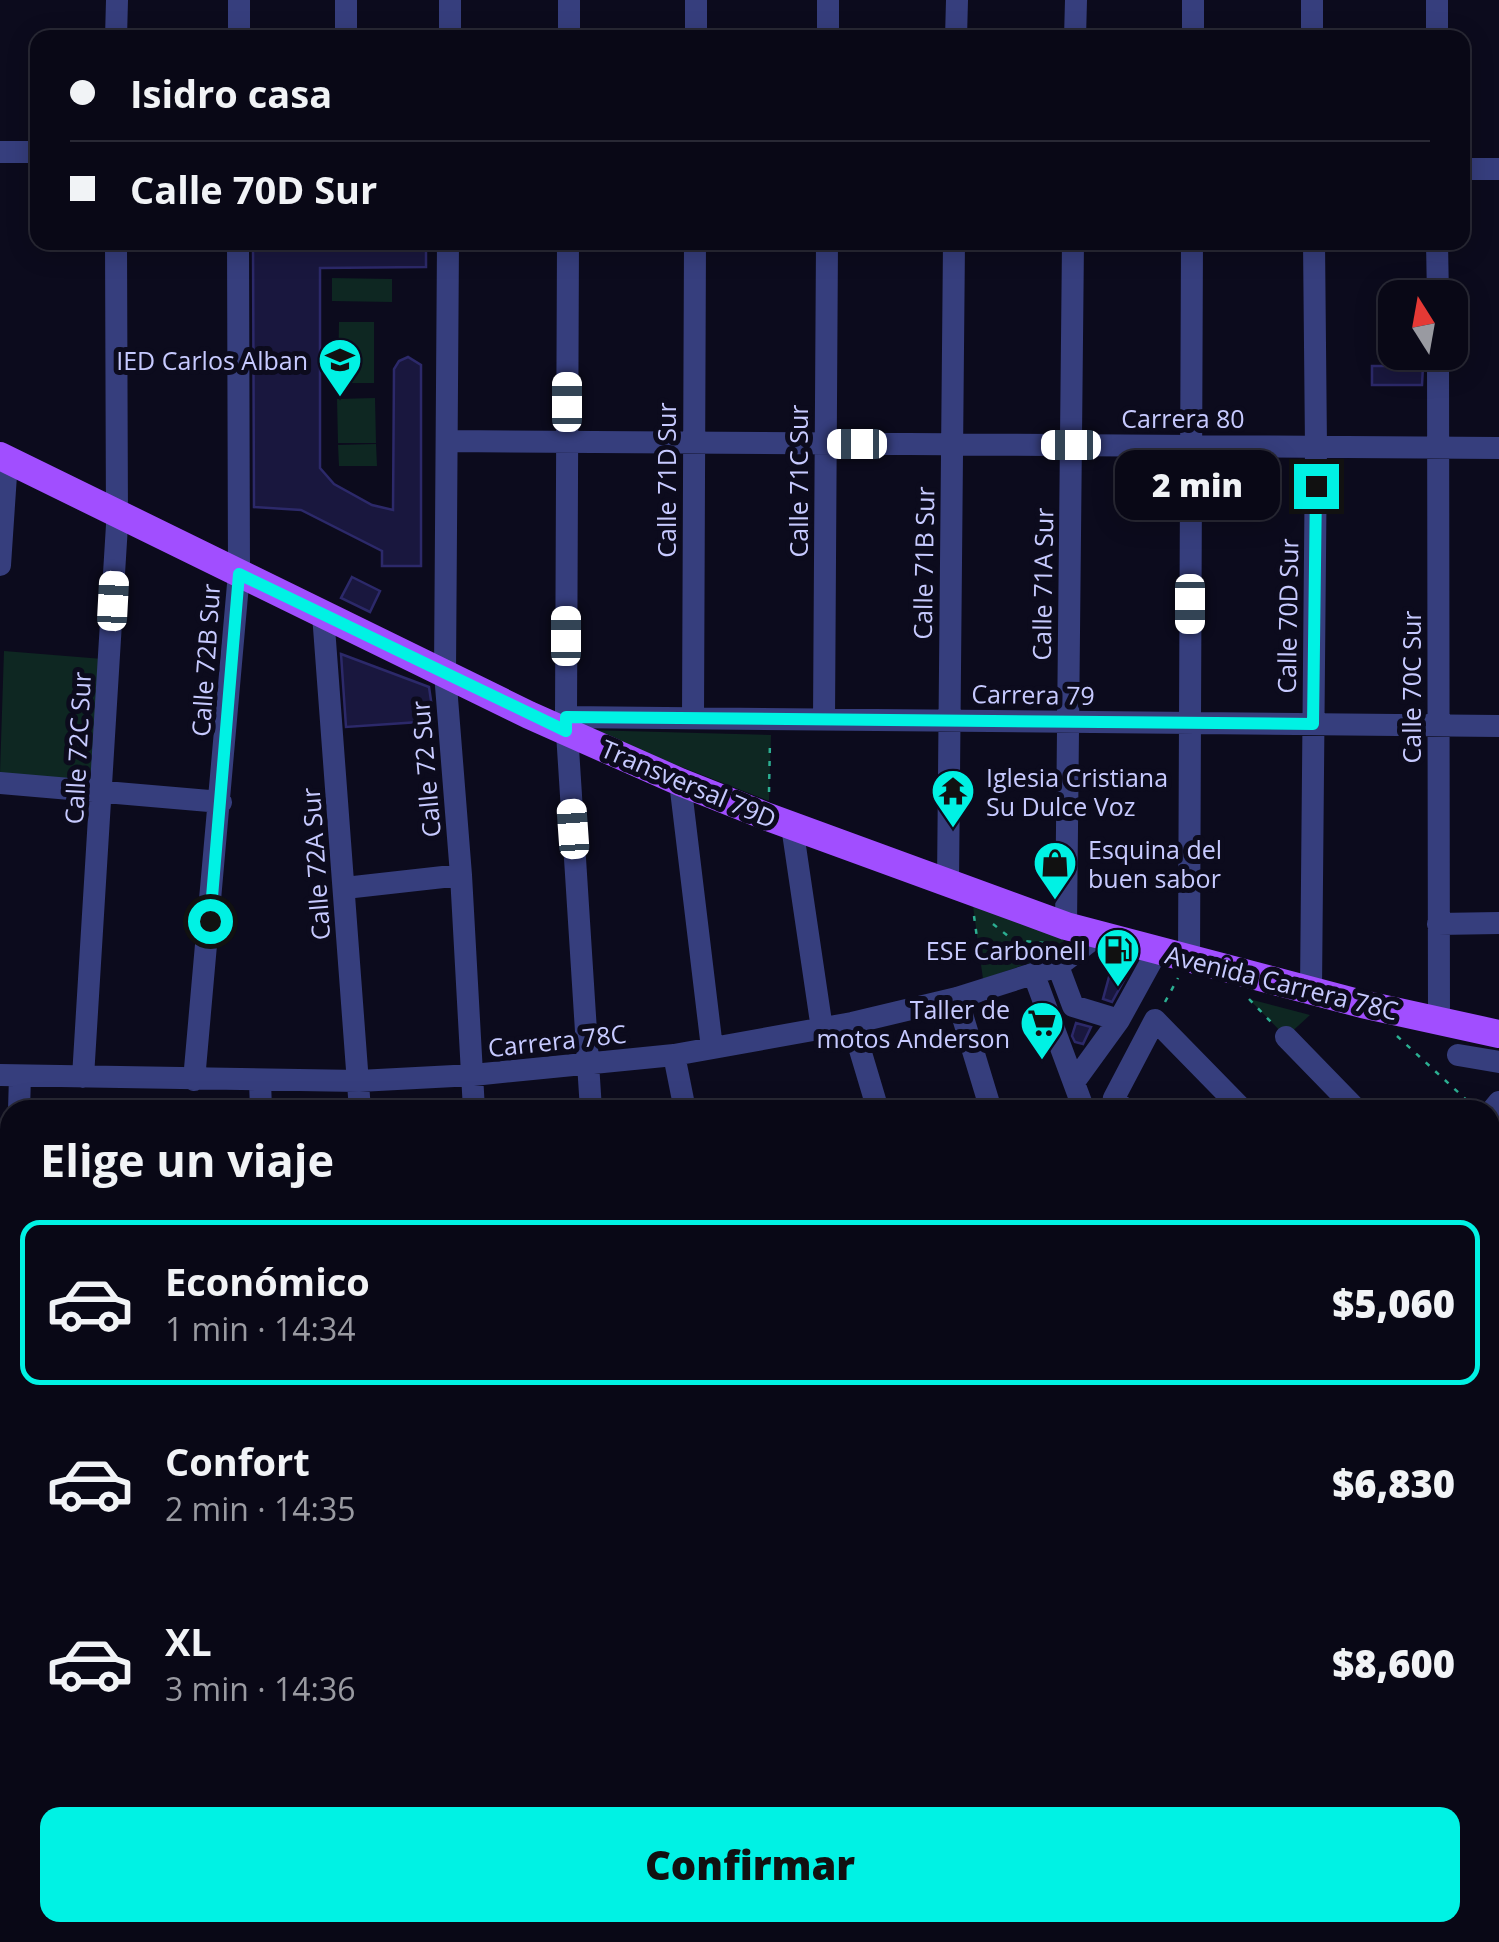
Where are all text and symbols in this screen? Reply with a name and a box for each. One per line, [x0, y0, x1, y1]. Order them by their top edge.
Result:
text: Isidro casa [130, 67, 332, 119]
text: Calle 70D Sur [130, 163, 377, 215]
north arrow [1378, 280, 1468, 370]
map controls [1378, 280, 1468, 370]
school or university icon: IED Carlos Alban [317, 337, 363, 398]
place label: IED Carlos Alban [116, 343, 308, 377]
car [552, 372, 582, 432]
street label: Carrera 80 [1121, 401, 1245, 435]
street label: Calle 71D Sur [649, 402, 683, 558]
street label: Calle 71C Sur [781, 405, 815, 557]
car [827, 429, 887, 459]
car [1041, 430, 1101, 460]
callout: 2 min [1116, 451, 1281, 521]
text: 2 min [1152, 463, 1243, 506]
route end [1294, 464, 1339, 509]
street label: Calle 71B Sur [905, 486, 941, 640]
street label: Calle 71A Sur [1024, 507, 1060, 661]
street label: Calle 70D Sur [1269, 538, 1305, 694]
car [96, 570, 130, 632]
car [1175, 574, 1205, 634]
street label: Calle 72B Sur [183, 582, 227, 738]
car [551, 606, 581, 666]
street label: Calle 70C Sur [1394, 611, 1428, 763]
street label: Calle 72C Sur [56, 671, 98, 825]
street label: Carrera 79 [971, 676, 1095, 712]
street label: Calle 72 Sur [402, 699, 448, 839]
street label: Transversal 79D [596, 731, 782, 835]
place label: Iglesia Cristiana Su Dulce Voz [986, 760, 1168, 823]
temple icon: Iglesia Cristiana Su Dulce Voz [930, 768, 976, 829]
street label: Calle 72A Sur [293, 787, 337, 941]
car [556, 798, 590, 860]
place label: Esquina del buen sabor [1088, 832, 1222, 895]
shop icon: Esquina del buen sabor [1032, 840, 1078, 901]
route start [188, 899, 233, 944]
fuel station icon: ESE Carbonell [1095, 927, 1141, 988]
place label: ESE Carbonell [926, 933, 1086, 967]
street label: Avenida Carrera 78C [1162, 937, 1402, 1027]
place label: Taller de motos Anderson [816, 992, 1010, 1055]
supermarket icon: Taller de motos Anderson [1019, 1000, 1065, 1061]
street label: Carrera 78C [486, 1016, 628, 1064]
text: Elige un viaje [40, 1129, 334, 1190]
text: Económico [165, 1255, 370, 1307]
icon: car [45, 1258, 135, 1348]
text: $5,060 [1332, 1277, 1455, 1329]
text: 1 min · 14:34 [165, 1307, 356, 1350]
text: Confort [165, 1435, 310, 1487]
icon: car [45, 1438, 135, 1528]
text: $6,830 [1332, 1457, 1455, 1509]
text: 2 min · 14:35 [165, 1487, 356, 1530]
text: XL [165, 1615, 212, 1667]
icon: car [45, 1618, 135, 1708]
text: $8,600 [1332, 1637, 1455, 1689]
text: 3 min · 14:36 [165, 1667, 356, 1710]
button: Confirmar [40, 1807, 1460, 1922]

